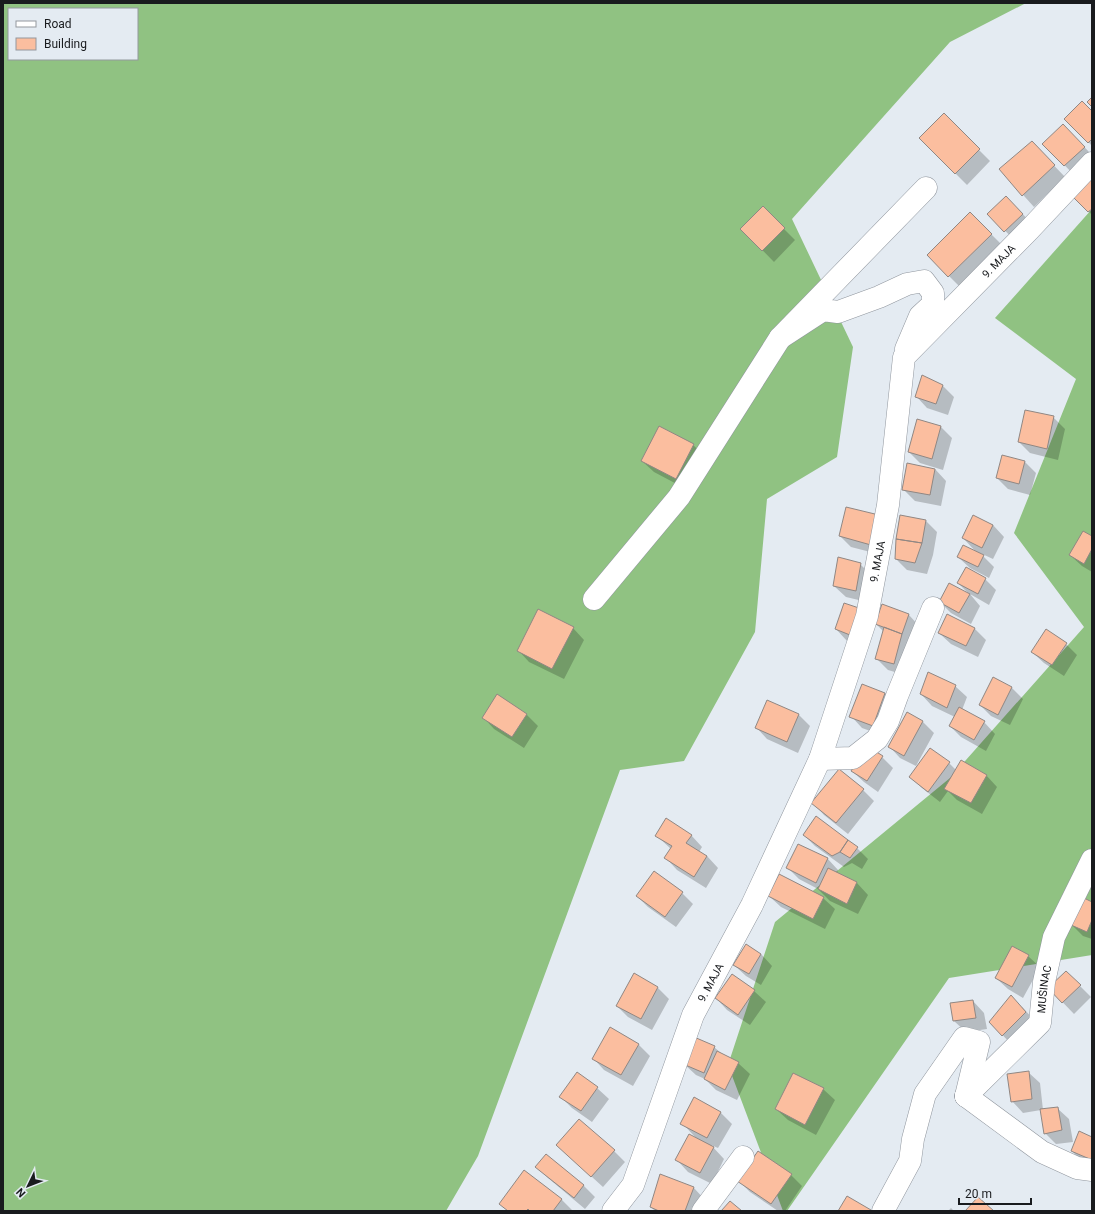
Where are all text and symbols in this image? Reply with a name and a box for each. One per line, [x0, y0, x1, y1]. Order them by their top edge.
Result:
legend [8, 8, 138, 60]
text: Road [44, 17, 72, 31]
text: Building [44, 37, 87, 51]
street label: 9. MAJA [980, 241, 1019, 281]
street label: 9. MAJA [868, 539, 888, 583]
street label: 9. MAJA [695, 960, 727, 1004]
street label: MUŠINAC [1035, 964, 1055, 1014]
north arrow [8, 1166, 48, 1206]
scale bar [959, 1180, 1031, 1206]
text: N [13, 1185, 28, 1200]
text: 20 m [965, 1187, 992, 1201]

